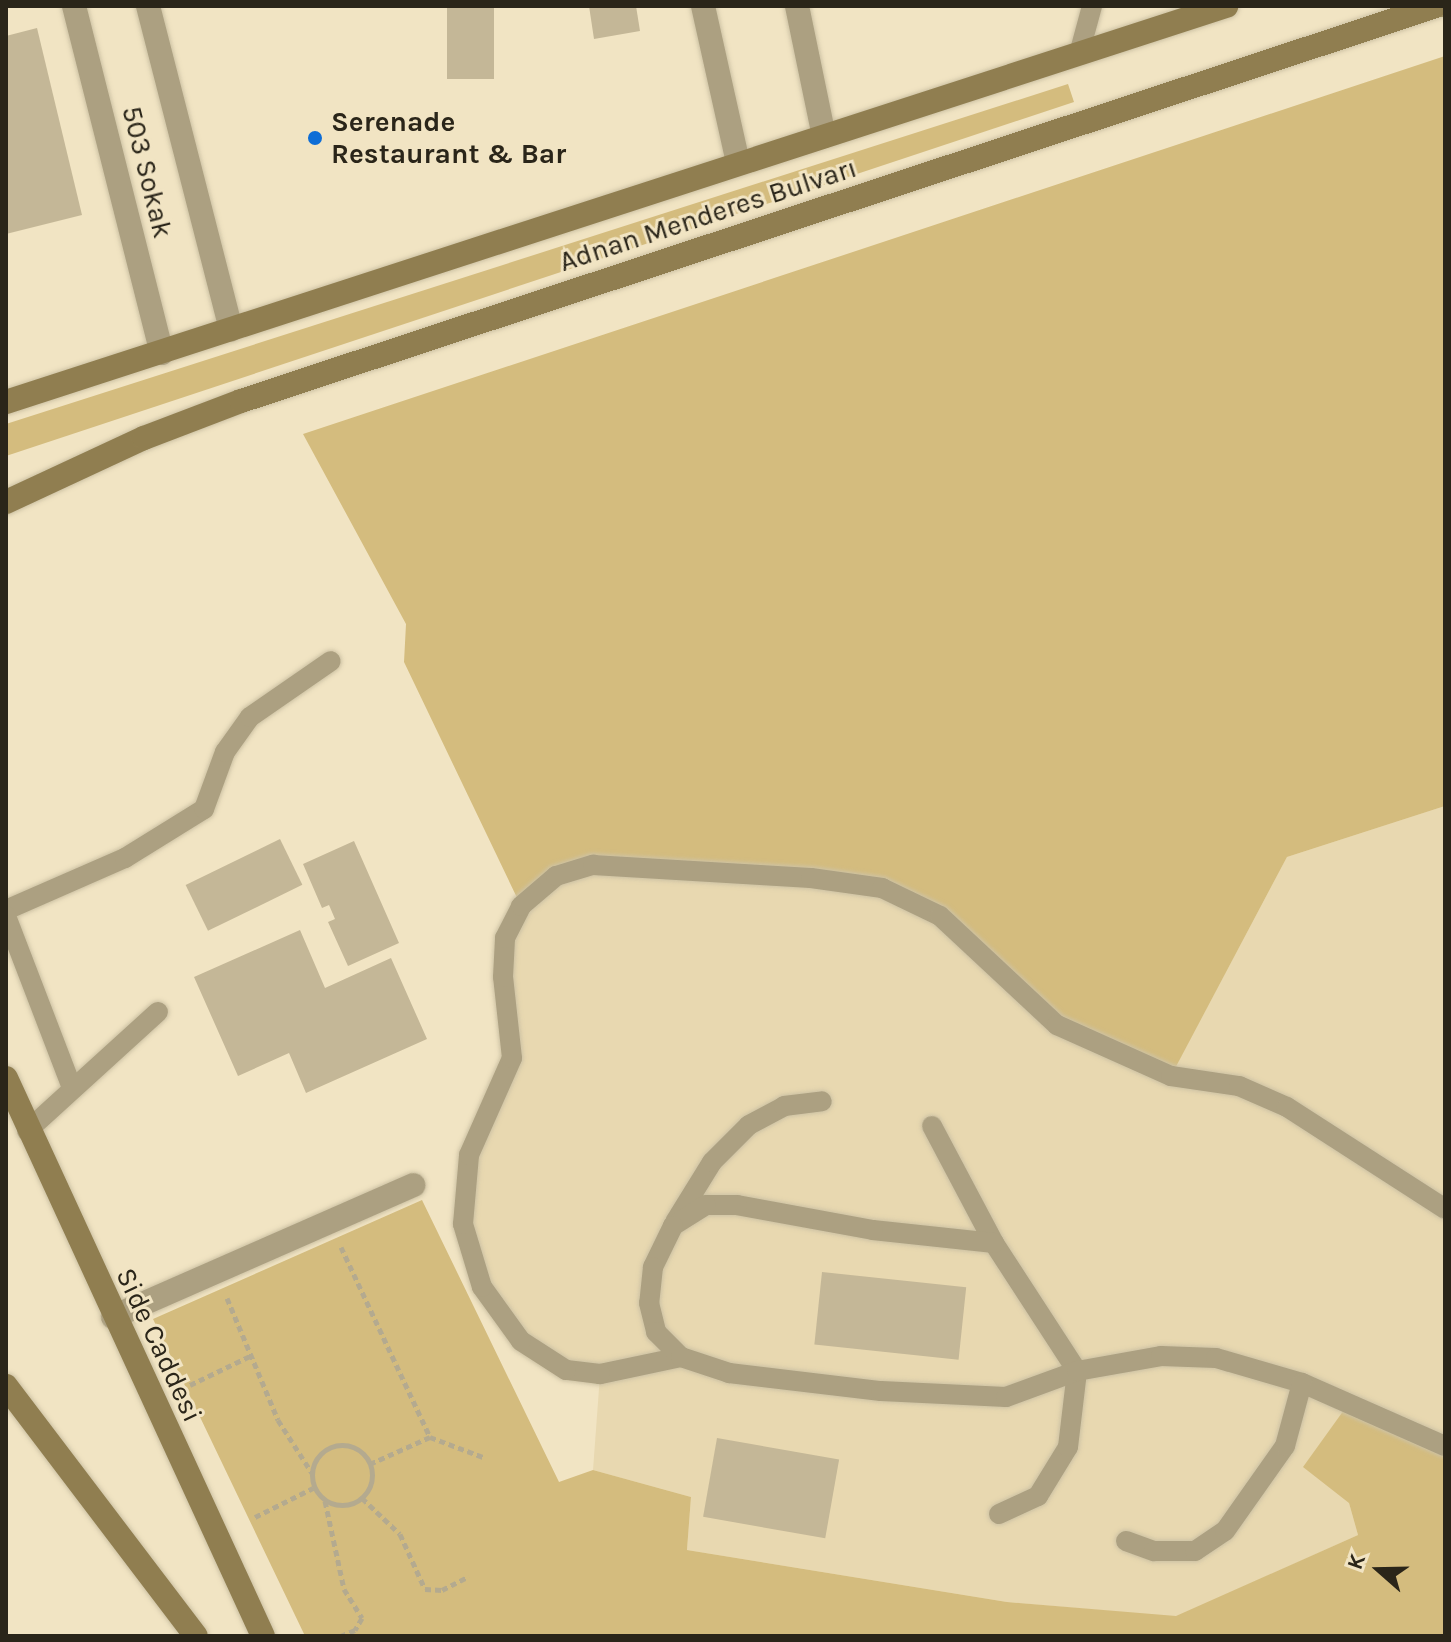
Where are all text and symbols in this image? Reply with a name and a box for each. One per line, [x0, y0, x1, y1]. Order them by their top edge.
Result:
street label: 503 Sokak [114, 103, 180, 241]
place label: Serenade Restaurant & Bar [331, 105, 566, 171]
marker: Serenade Restaurant & Bar [306, 129, 324, 147]
street label: Adnan Menderes Bulvarı [555, 151, 861, 279]
street label: Side Caddesi [109, 1263, 209, 1427]
north arrow [1339, 1530, 1419, 1610]
text: K [1342, 1551, 1371, 1573]

